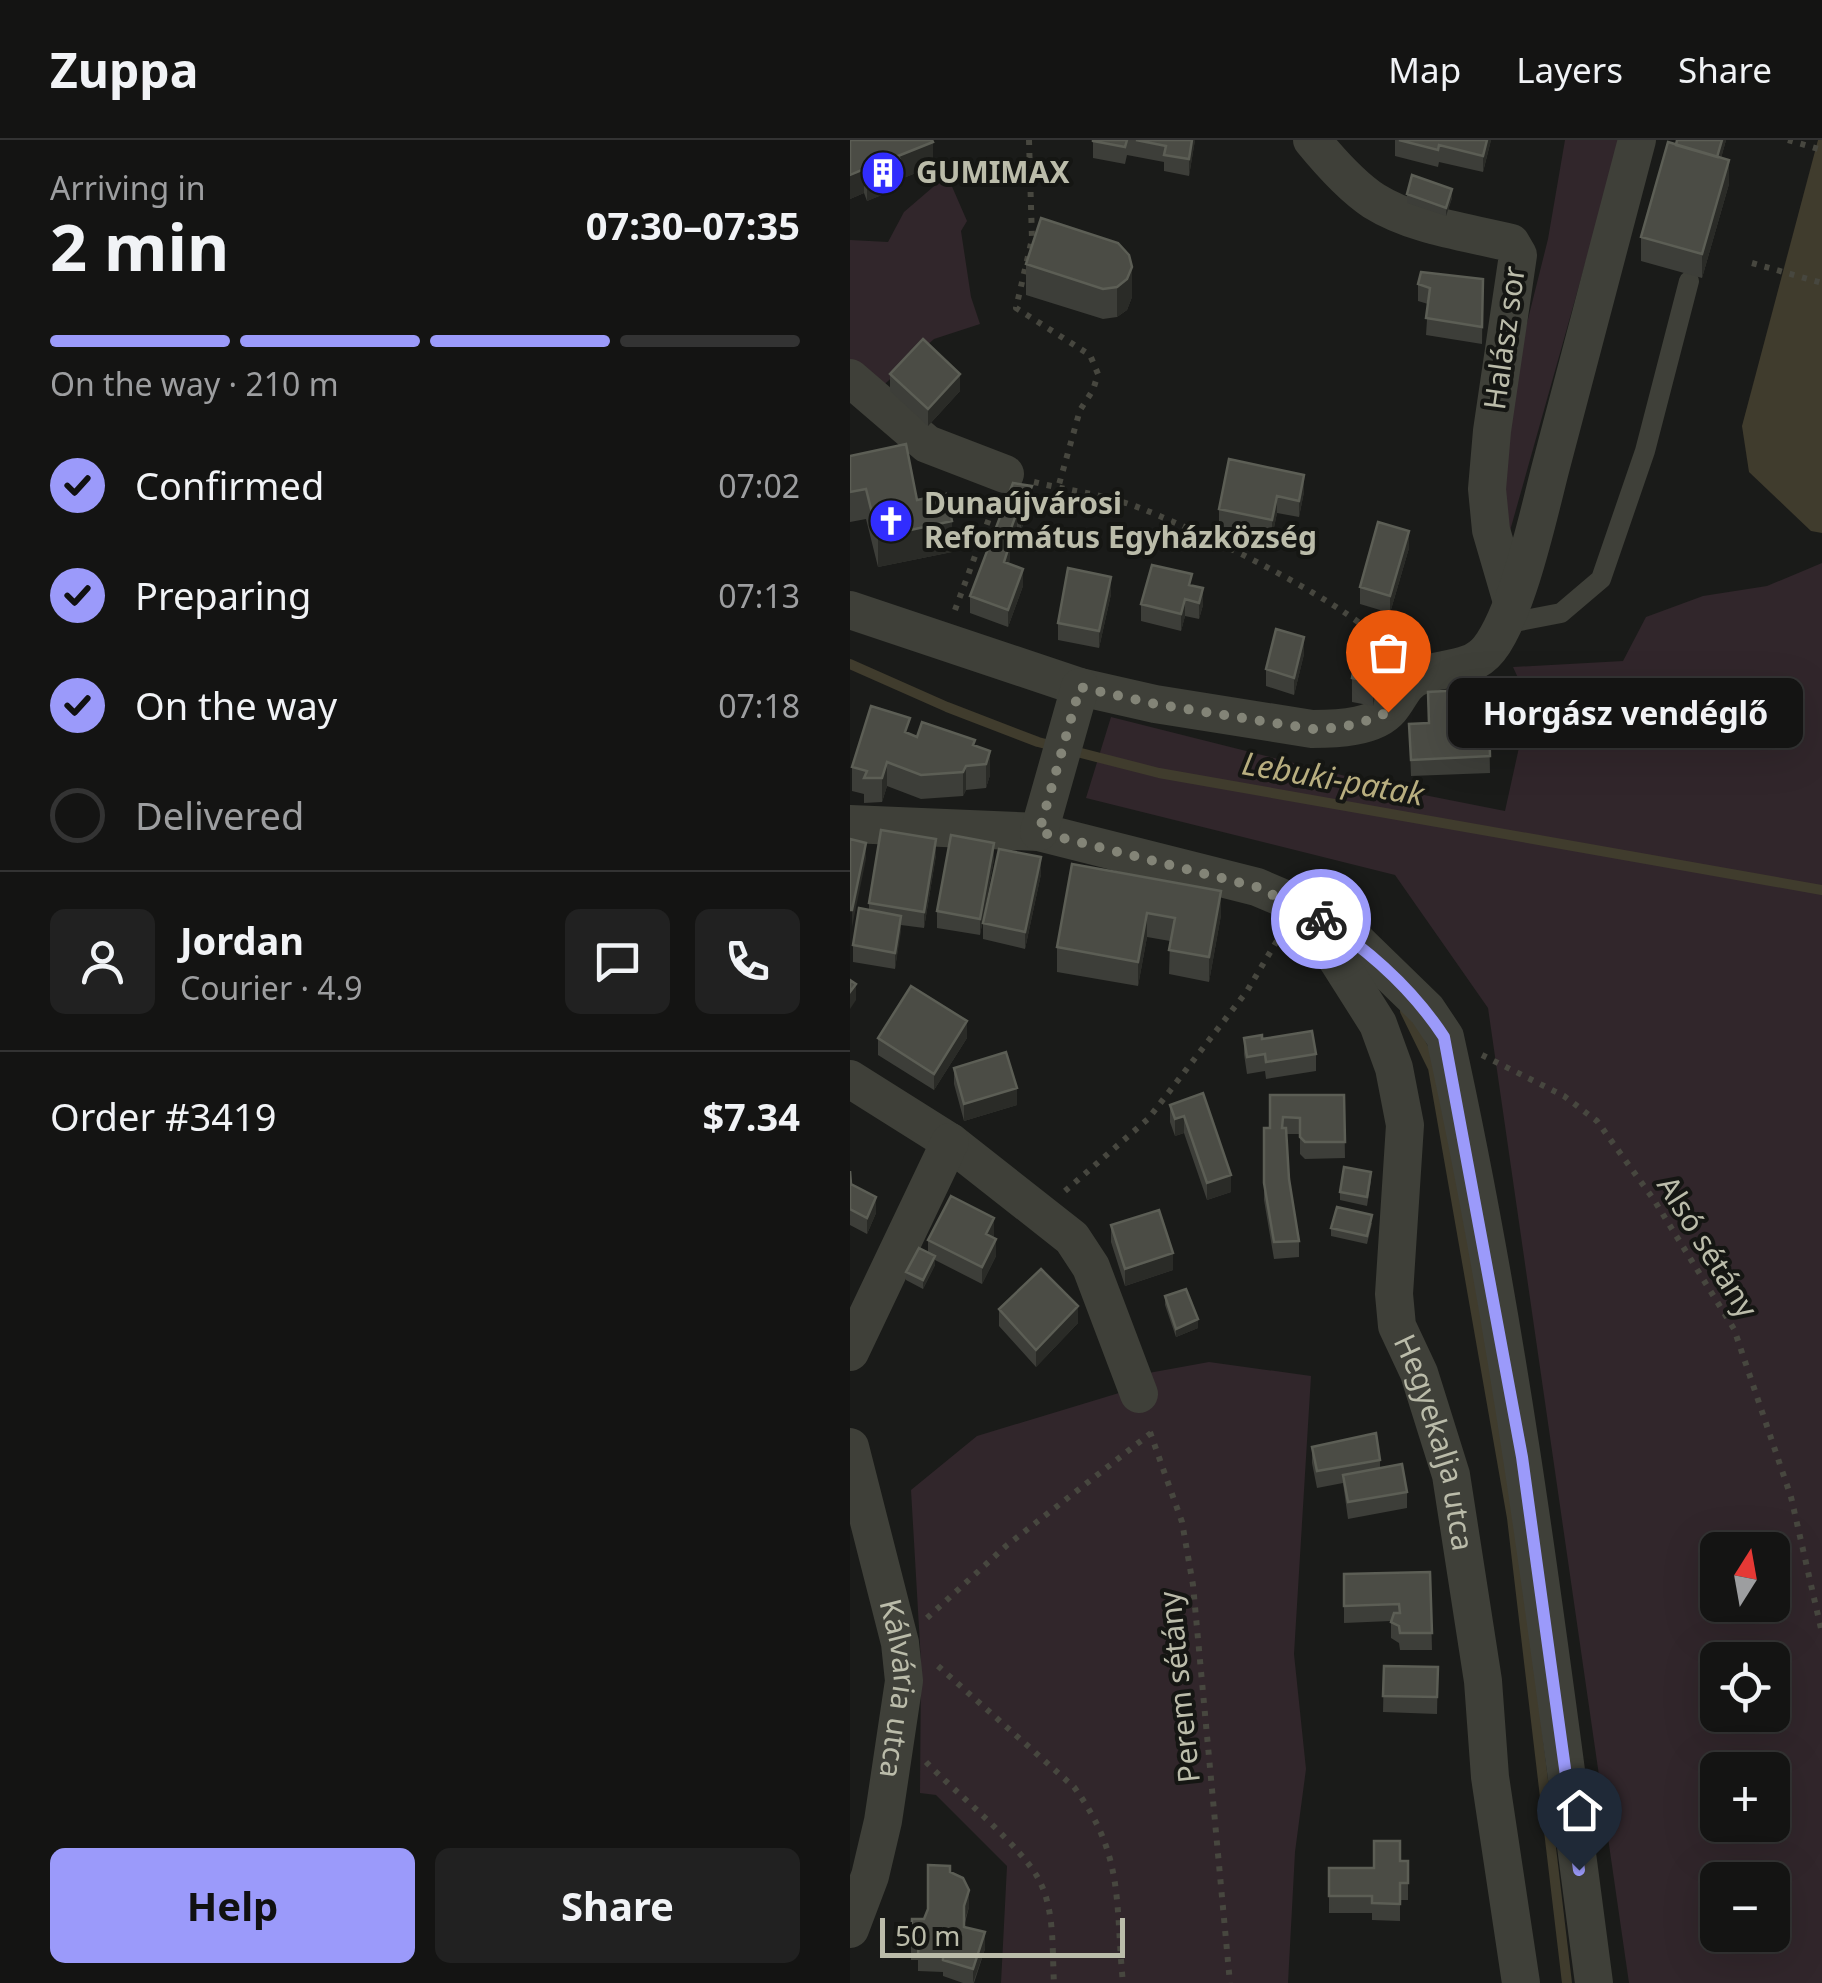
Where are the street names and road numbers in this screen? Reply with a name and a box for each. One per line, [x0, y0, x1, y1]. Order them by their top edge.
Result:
street label: Halász sor [1473, 263, 1534, 412]
street label: Alsó sétány [1648, 1167, 1768, 1326]
street label: Hegyekalja utca [1385, 1327, 1484, 1553]
street label: Perem sétány [1148, 1589, 1209, 1785]
street label: Kálvária utca [871, 1594, 926, 1781]

